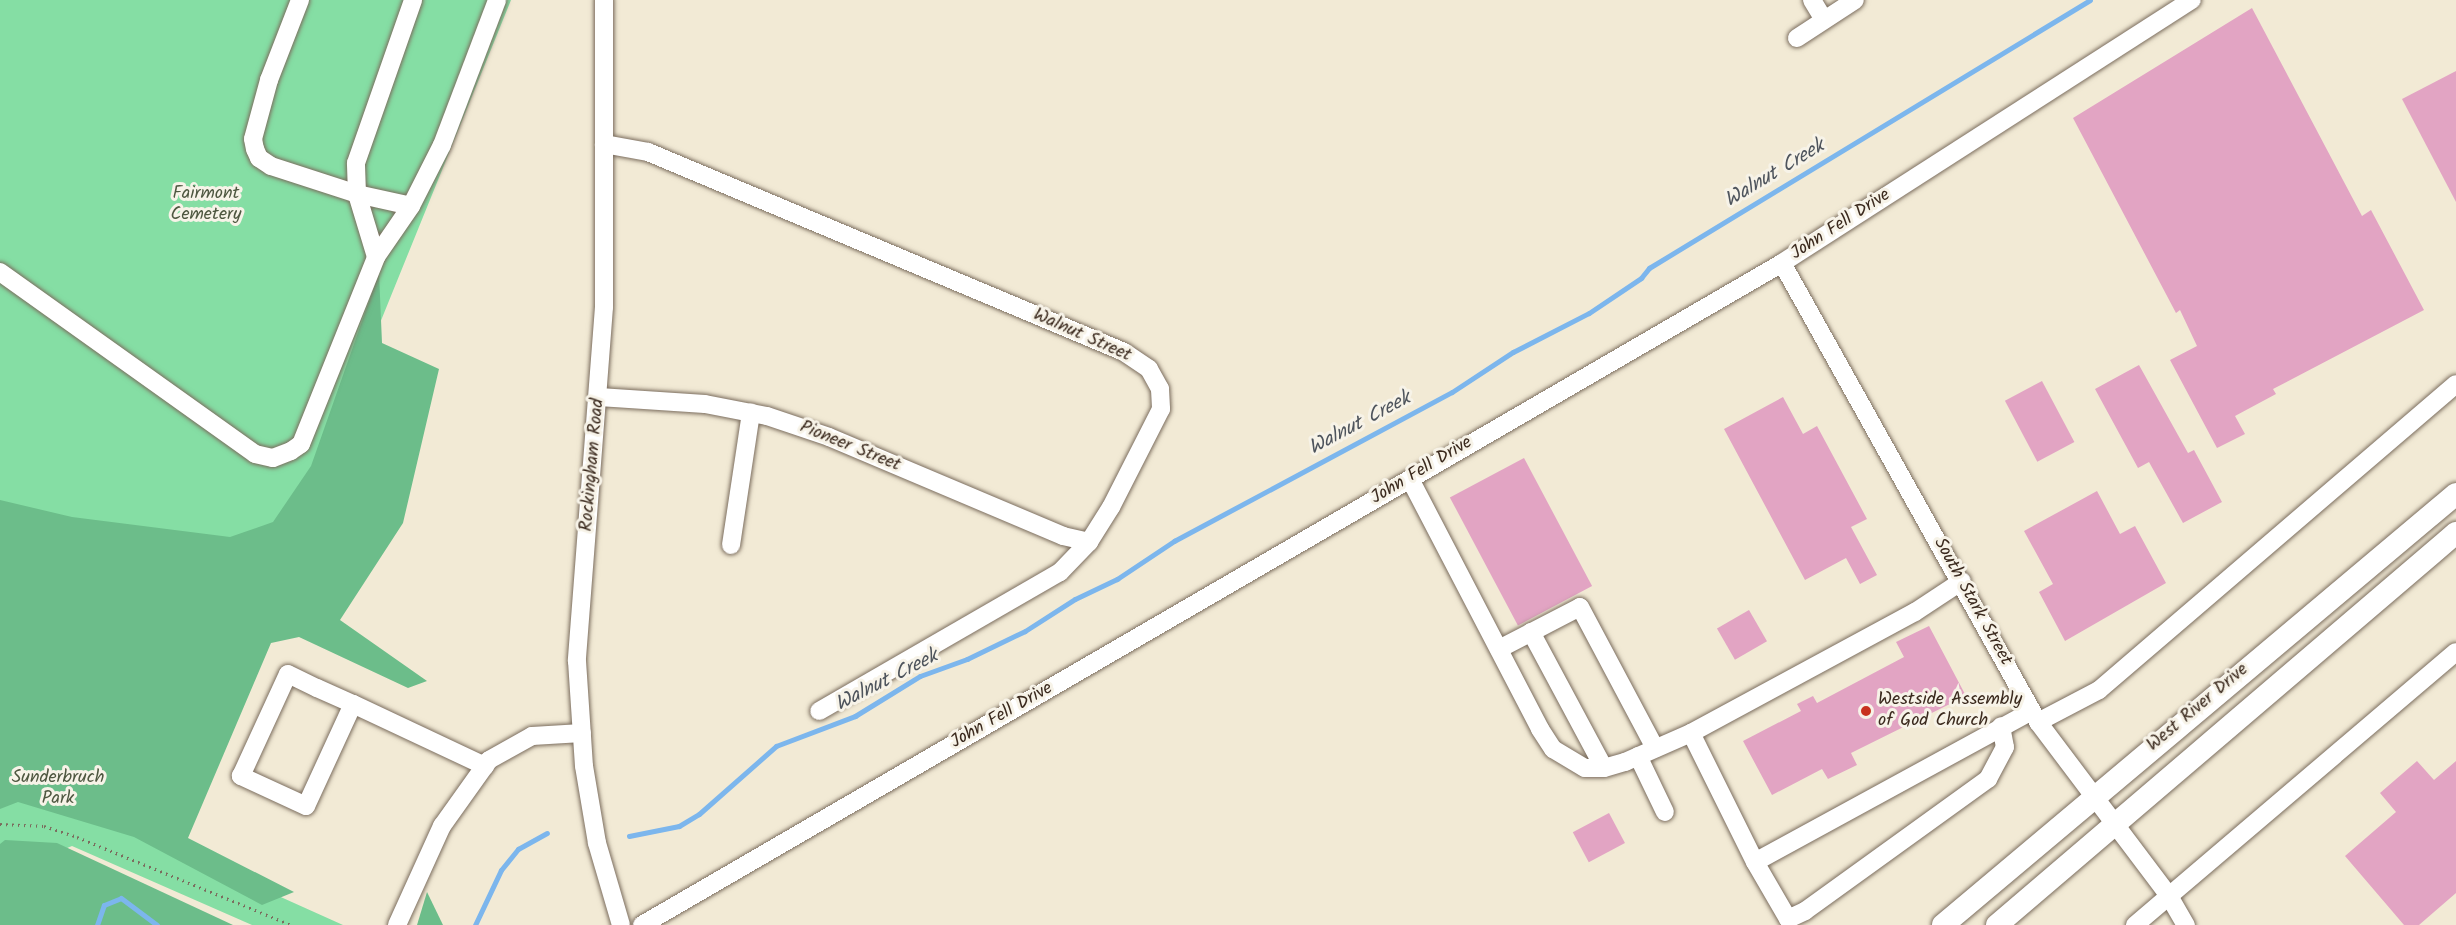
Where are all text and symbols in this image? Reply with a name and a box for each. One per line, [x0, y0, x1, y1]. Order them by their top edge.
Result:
water label: Walnut Creek [1721, 135, 1829, 213]
park label: Fairmont Cemetery [171, 184, 241, 226]
street label: John Fell Drive [1787, 185, 1895, 265]
street label: Walnut Street [1030, 305, 1134, 367]
water label: Walnut Creek [1305, 387, 1415, 461]
street label: Rockingham Road [576, 398, 610, 532]
street label: Pioneer Street [796, 417, 904, 477]
street label: John Fell Drive [1368, 432, 1476, 510]
street label: South Stark Street [1928, 534, 2016, 670]
water label: Walnut Creek [832, 645, 942, 717]
street label: West River Drive [2143, 659, 2253, 757]
street label: John Fell Drive [947, 678, 1057, 754]
place label: Westside Assembly of God Church [1878, 690, 2022, 732]
marker: Westside Assembly of God Church [1859, 704, 1873, 718]
park label: Sunderbruch Park [12, 768, 104, 810]

